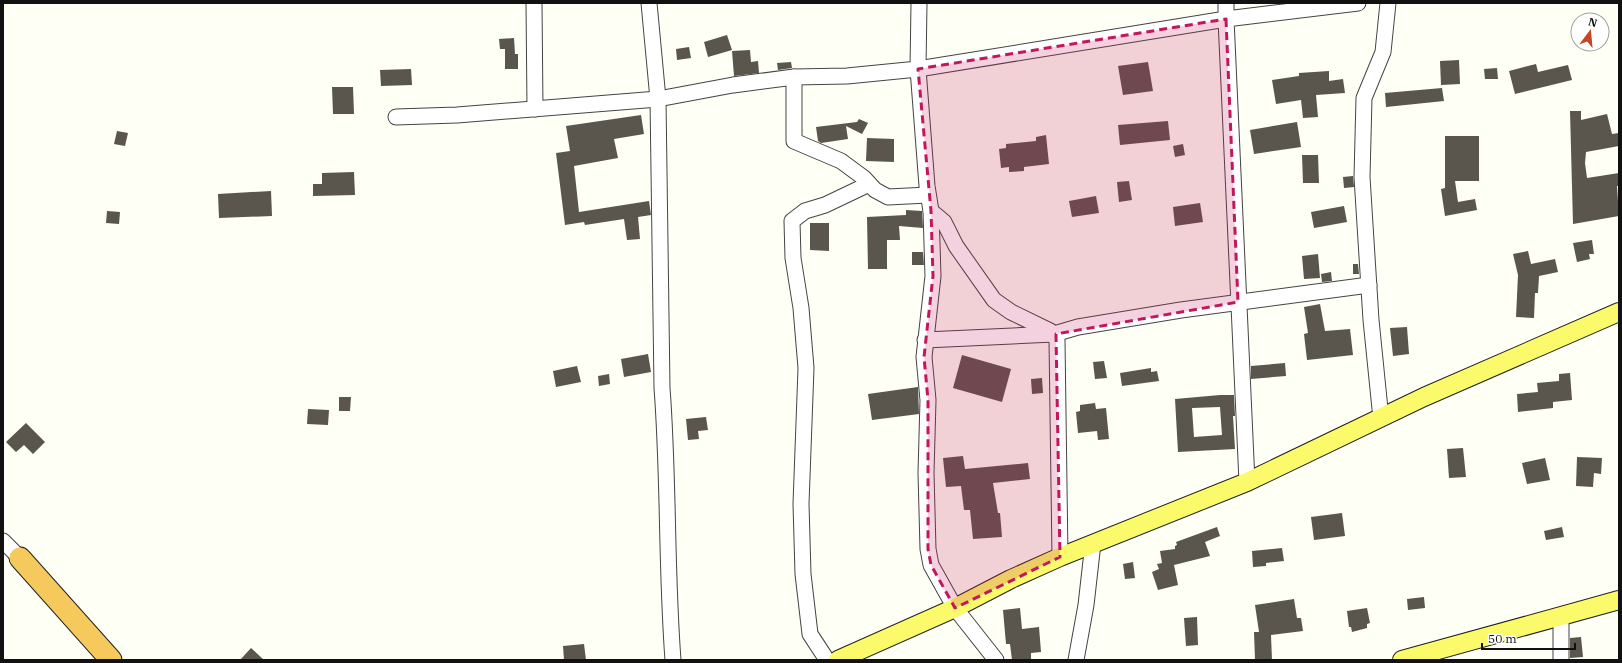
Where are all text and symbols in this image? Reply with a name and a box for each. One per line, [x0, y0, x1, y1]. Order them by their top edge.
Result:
north arrow [1570, 12, 1610, 52]
text: N [1587, 14, 1599, 30]
scale bar [1482, 625, 1575, 651]
text: 50 m [1488, 631, 1517, 646]

